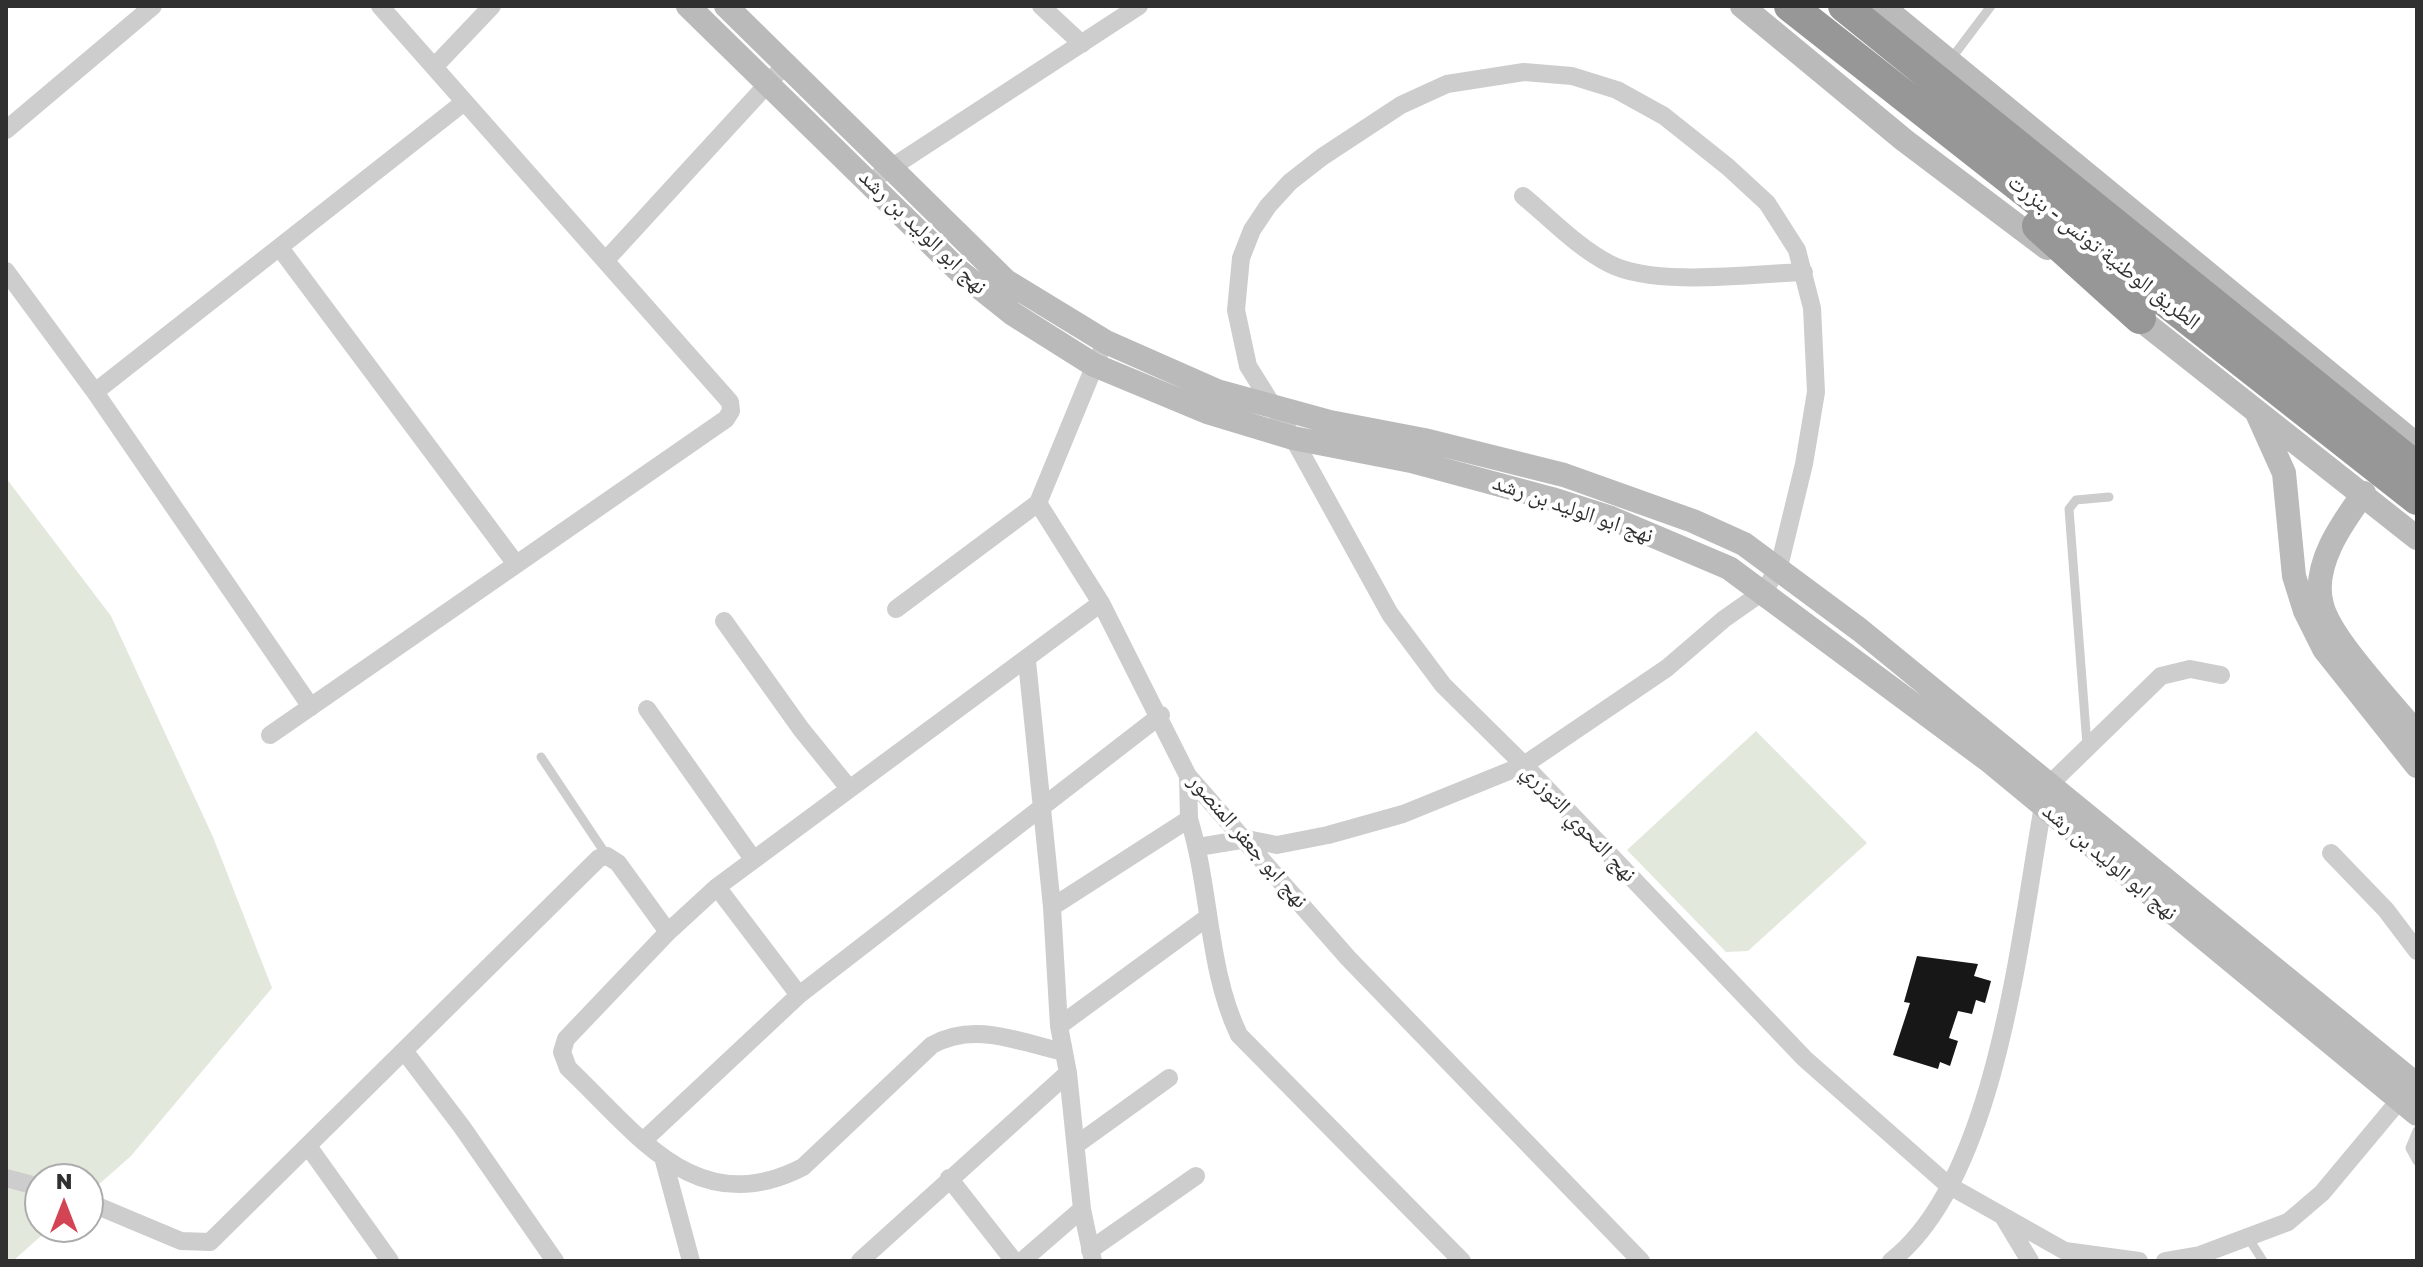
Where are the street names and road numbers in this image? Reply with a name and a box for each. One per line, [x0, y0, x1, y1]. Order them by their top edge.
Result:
street label: نهج ابو الوليد بن رشد [853, 164, 993, 300]
street label: الطريق الوطنية تونس - بنزرت [2003, 169, 2205, 335]
street label: نهج ابو الوليد بن رشد [1489, 469, 1657, 549]
street label: نهج النحوي التوزري [1516, 759, 1642, 887]
street label: نهج ابو جعفر المنصور [1183, 769, 1313, 913]
street label: نهج ابو الوليد بن رشد [2037, 798, 2183, 926]

